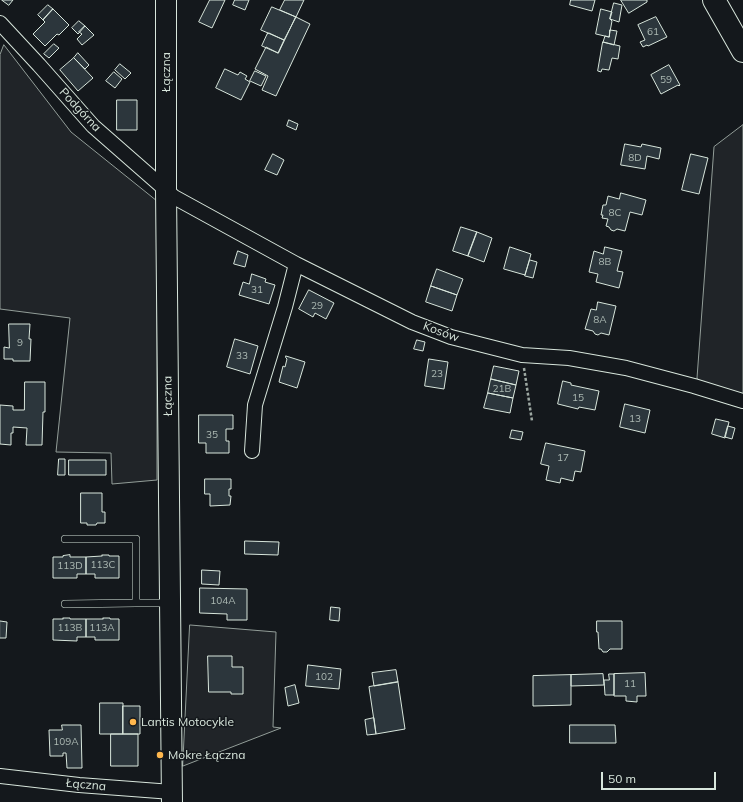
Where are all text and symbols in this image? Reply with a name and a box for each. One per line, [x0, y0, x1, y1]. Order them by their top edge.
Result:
house number: 61 [647, 26, 659, 38]
street label: Łączna [159, 52, 173, 92]
house number: 59 [660, 74, 672, 86]
street label: Podgórna [56, 85, 104, 135]
house number: 8D [628, 152, 642, 164]
house number: 8C [609, 207, 621, 219]
house number: 8B [599, 256, 611, 268]
house number: 31 [251, 284, 263, 296]
house number: 29 [311, 300, 323, 312]
house number: 8A [593, 314, 607, 326]
street label: Kosów [421, 319, 461, 345]
house number: 9 [17, 337, 23, 349]
house number: 33 [236, 350, 248, 362]
house number: 23 [431, 368, 443, 380]
street label: Łączna [160, 376, 176, 416]
house number: 21B [493, 383, 511, 395]
house number: 15 [572, 392, 584, 404]
house number: 13 [629, 413, 641, 425]
house number: 35 [206, 429, 218, 441]
house number: 17 [557, 452, 569, 464]
house number: 113C [91, 559, 115, 571]
house number: 113D [57, 560, 83, 572]
house number: 104A [210, 595, 236, 607]
house number: 113B [58, 622, 82, 634]
house number: 113A [89, 622, 115, 634]
house number: 102 [315, 671, 333, 683]
house number: 11 [624, 678, 636, 690]
place label: Lantis Motocykle [141, 715, 234, 729]
marker: Lantis Motocykle [128, 717, 138, 727]
house number: 109A [53, 736, 79, 748]
place label: Mokre Łączna [168, 748, 245, 762]
marker: Mokre Łączna [155, 750, 165, 760]
scale bar [603, 764, 718, 790]
text: 50 m [608, 771, 636, 786]
street label: Łączna [65, 776, 107, 794]

